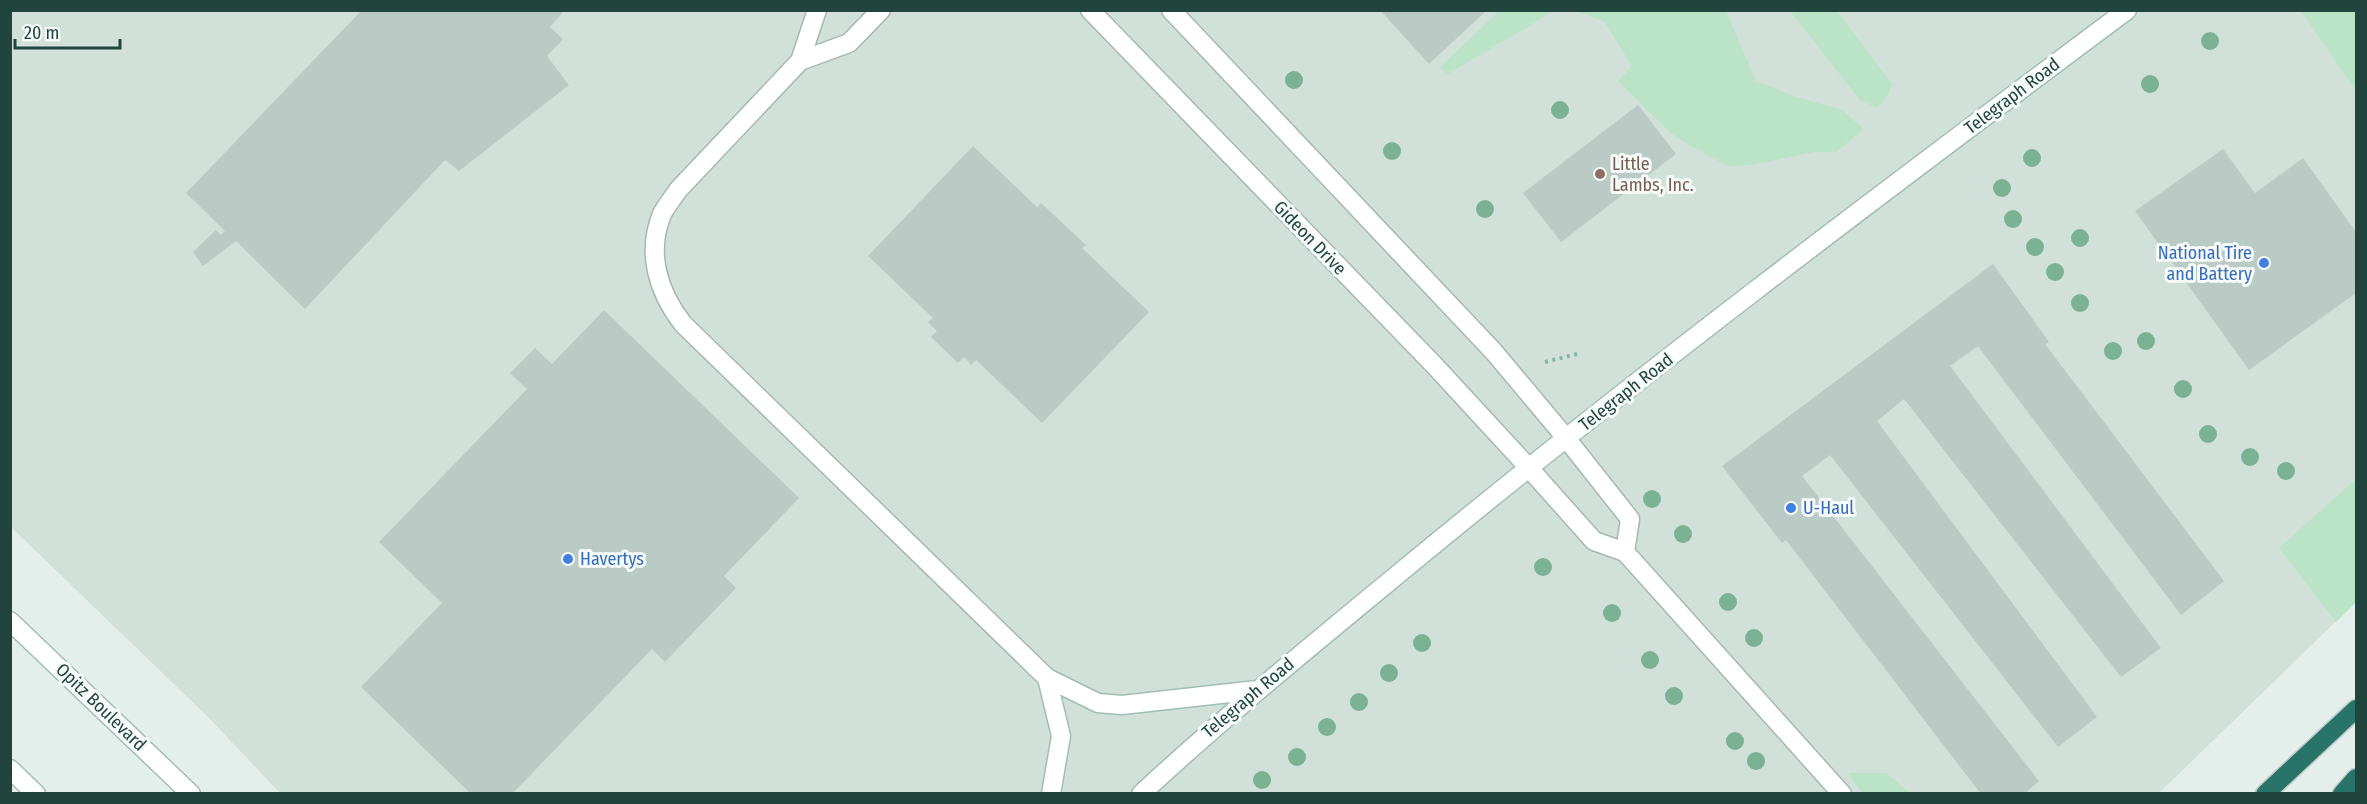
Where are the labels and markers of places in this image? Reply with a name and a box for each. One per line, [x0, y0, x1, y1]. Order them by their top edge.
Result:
place label: Little Lambs, Inc. [1612, 153, 1694, 196]
marker: Little Lambs, Inc. [1593, 167, 1607, 181]
place label: National Tire and Battery [2158, 242, 2252, 285]
marker: National Tire and Battery [2257, 256, 2271, 270]
place label: U-Haul [1803, 497, 1854, 519]
marker: U-Haul [1784, 501, 1798, 515]
place label: Havertys [580, 548, 644, 570]
marker: Havertys [561, 552, 575, 566]

